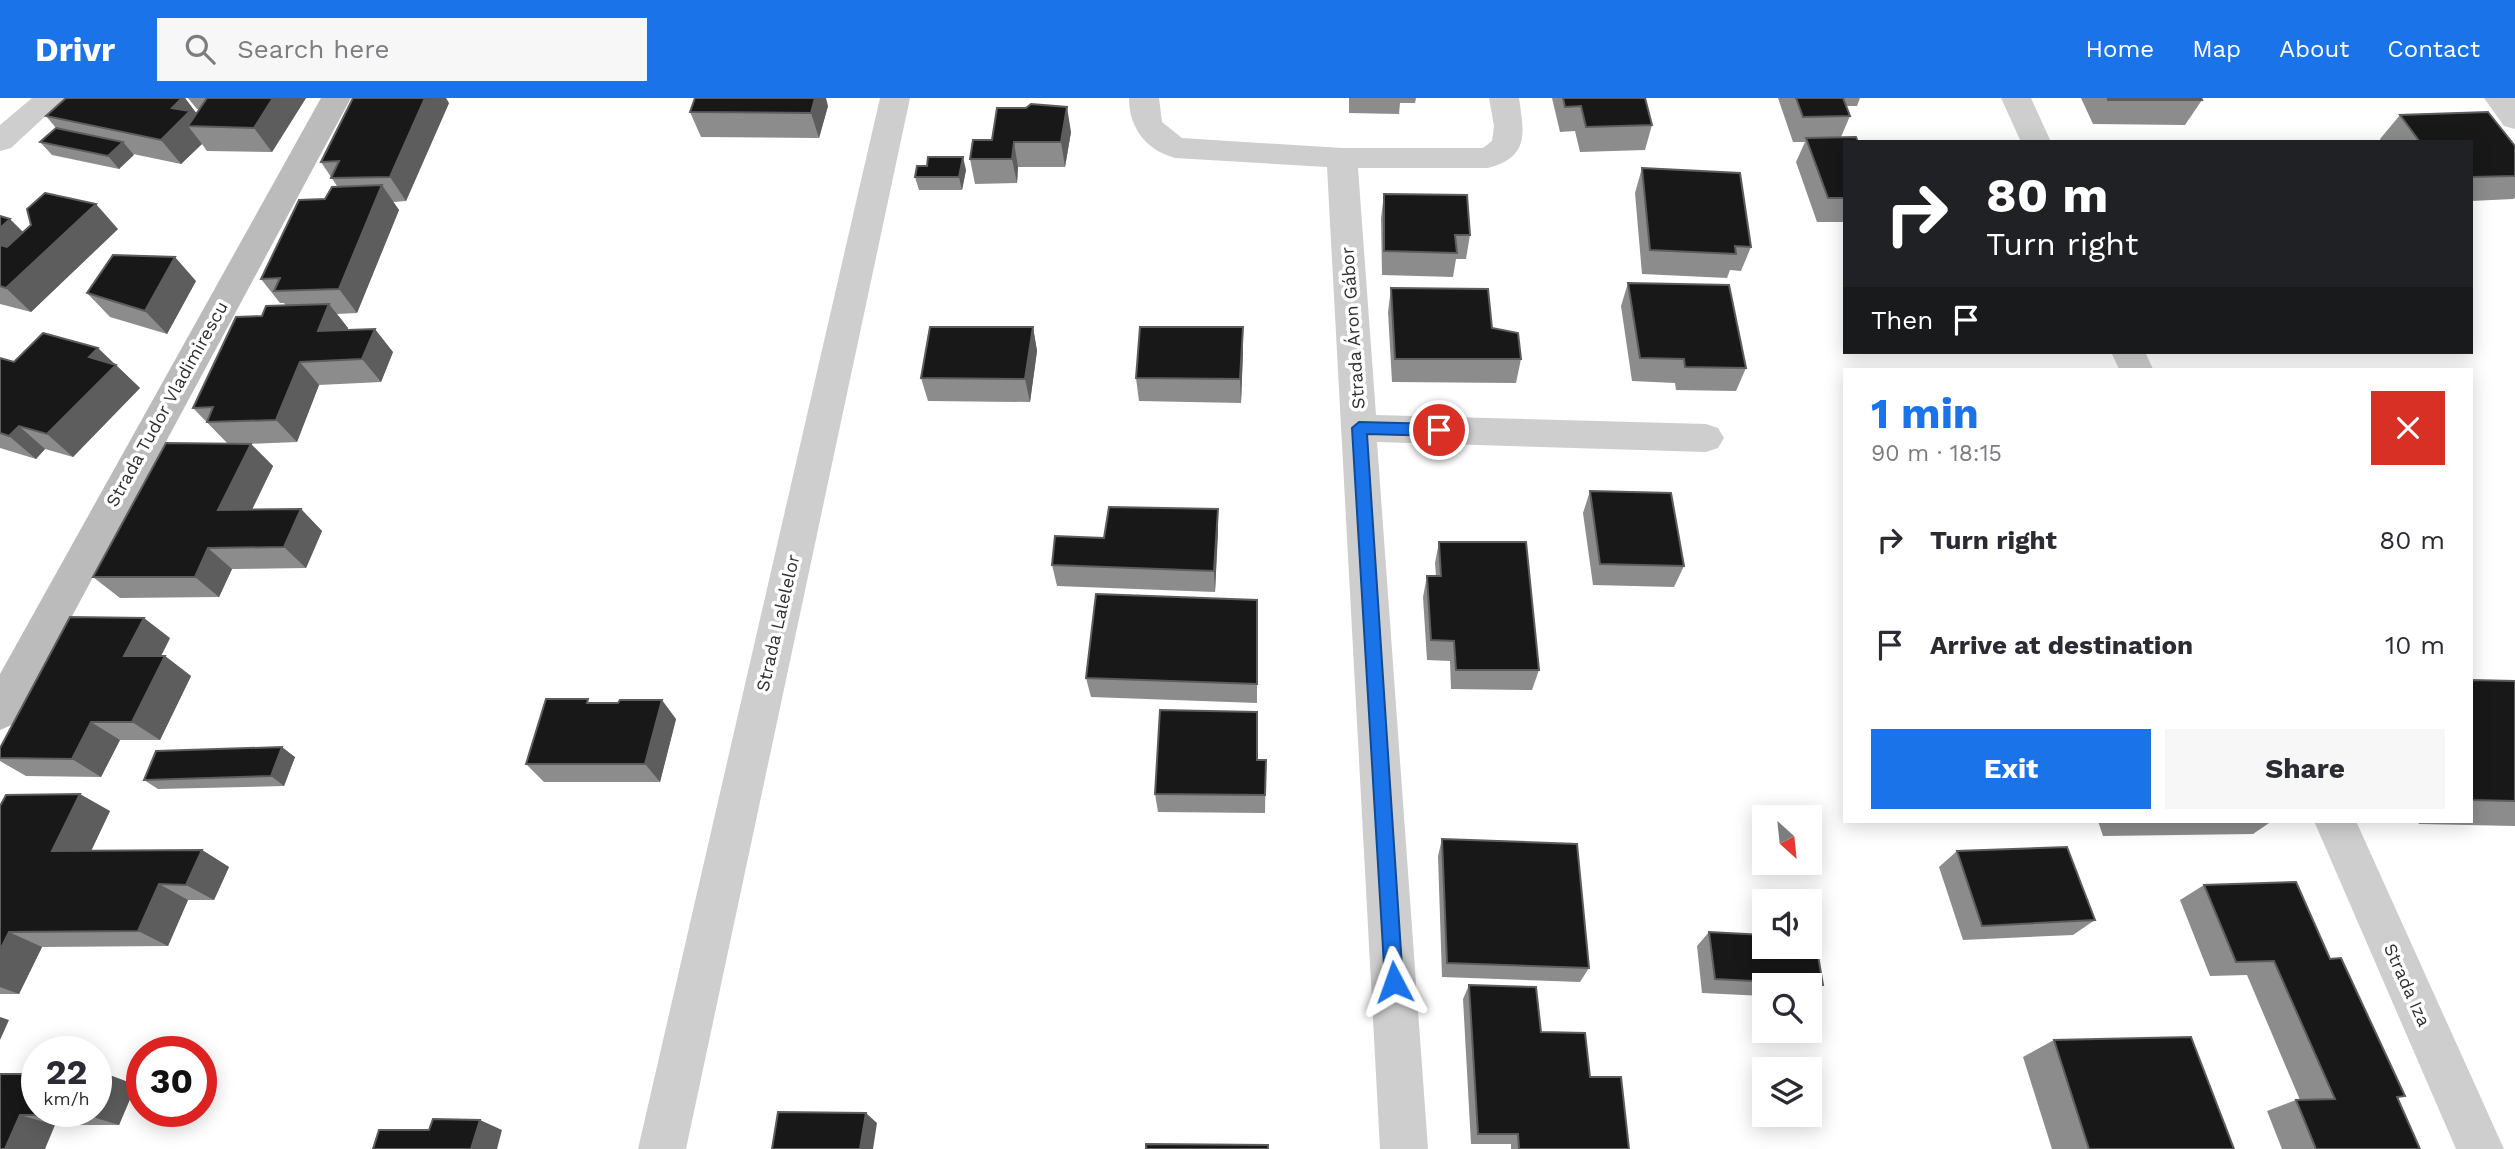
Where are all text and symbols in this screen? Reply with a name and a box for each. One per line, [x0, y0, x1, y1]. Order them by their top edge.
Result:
search box [157, 18, 647, 81]
text: Drivr [35, 30, 115, 69]
icon: search [181, 30, 219, 68]
text: Search here [237, 34, 390, 64]
text: Home [2086, 35, 2154, 63]
text: Map [2192, 35, 2241, 63]
text: About [2279, 35, 2349, 63]
text: Contact [2387, 35, 2480, 63]
text: 80 m [1986, 166, 2108, 224]
icon: right [1871, 168, 1962, 259]
text: Turn right [1986, 225, 2138, 263]
street label: Strada Áron Gábor [1336, 246, 1369, 410]
street label: Strada Tudor Vladimirescu [101, 297, 232, 510]
icon: arrive [1947, 301, 1985, 339]
text: Then [1871, 305, 1933, 335]
text: 1 min [1871, 389, 1979, 438]
button: close [2371, 391, 2445, 465]
pin [1409, 400, 1469, 460]
icon: arrive [1420, 411, 1458, 449]
text: 90 m · 18:15 [1871, 440, 2002, 467]
icon: right [1871, 521, 1909, 559]
text: Turn right [1930, 525, 2057, 555]
text: 80 m [2379, 525, 2445, 555]
street label: Strada Lalelelor [752, 552, 803, 693]
icon: arrive [1871, 626, 1909, 664]
text: Arrive at destination [1930, 630, 2193, 660]
text: 10 m [2385, 630, 2445, 660]
button: Exit [1871, 729, 2151, 809]
button: Share [2165, 729, 2445, 809]
north arrow [1752, 805, 1822, 875]
map controls [1752, 805, 1822, 1127]
button: sound [1752, 889, 1822, 959]
street label: Strada Iza [2380, 940, 2435, 1030]
position arrow [1357, 945, 1431, 1019]
button: search [1752, 973, 1822, 1043]
speed limit sign: 30 [126, 1036, 217, 1127]
text: 22 [46, 1051, 87, 1093]
button: layers [1752, 1057, 1822, 1127]
text: km/h [43, 1088, 90, 1109]

